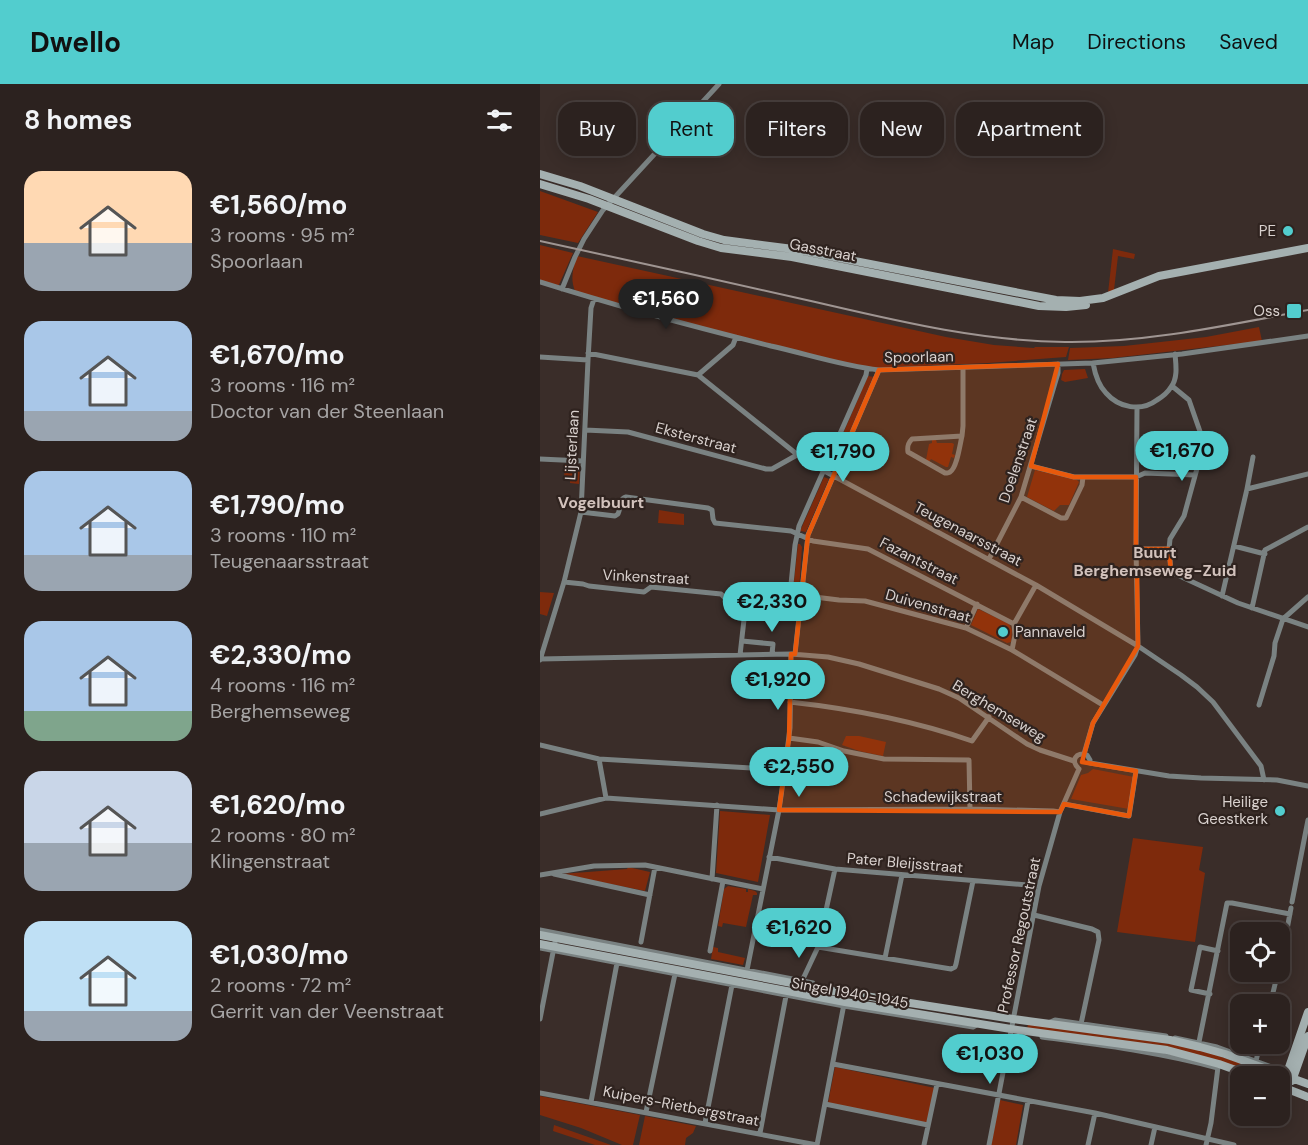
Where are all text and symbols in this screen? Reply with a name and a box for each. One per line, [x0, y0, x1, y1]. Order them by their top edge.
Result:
text: Dwello [30, 24, 121, 61]
text: Map [1012, 28, 1054, 56]
text: Directions [1087, 28, 1186, 56]
text: Saved [1219, 28, 1278, 56]
chip: Buy [558, 102, 636, 156]
chip: Rent [648, 102, 734, 156]
chip: Filters [746, 102, 848, 156]
chip: New [860, 102, 944, 156]
chip: Apartment [956, 102, 1103, 156]
text: 8 homes [24, 103, 132, 137]
icon: filters [483, 104, 516, 137]
text: €1,560/mo [210, 188, 347, 222]
icon: home [72, 195, 144, 267]
place label: PE [1259, 221, 1276, 241]
text: 3 rooms · 95 m² [210, 222, 355, 248]
marker: PE [1281, 224, 1295, 238]
street label: Gasstraat [788, 234, 858, 266]
text: Spoorlaan [210, 248, 303, 274]
pin: €1,560 [617, 279, 715, 330]
text: €1,560 [632, 285, 700, 311]
place label: Oss [1253, 301, 1280, 321]
marker: Oss [1285, 302, 1303, 320]
text: €1,670/mo [210, 338, 345, 372]
icon: home [72, 345, 144, 417]
street label: Spoorlaan [884, 346, 954, 368]
text: 3 rooms · 116 m² [210, 372, 355, 398]
text: Doctor van der Steenlaan [210, 398, 444, 424]
street label: Lijsterlaan [560, 409, 584, 481]
street label: Doelenstraat [994, 415, 1042, 505]
street label: Eksterstraat [653, 418, 739, 458]
pin: €1,670 [1133, 431, 1231, 482]
pin: €1,790 [794, 432, 892, 483]
text: €1,670 [1149, 437, 1215, 463]
text: €1,790 [810, 438, 876, 464]
text: €1,790/mo [210, 488, 345, 522]
district label: Vogelbuurt [558, 492, 644, 513]
icon: home [72, 495, 144, 567]
street label: Teugenaarsstraat [911, 497, 1026, 571]
text: 3 rooms · 110 m² [210, 522, 356, 548]
street label: Fazantstraat [876, 533, 962, 589]
district label: Buurt Berghemseweg-Zuid [1073, 542, 1237, 581]
text: Teugenaarsstraat [210, 548, 369, 574]
street label: Vinkenstraat [602, 565, 690, 589]
pin: €2,330 [723, 582, 821, 633]
street label: Duivenstraat [883, 584, 973, 628]
text: €2,330 [737, 588, 807, 614]
place label: Pannaveld [1015, 622, 1085, 642]
marker: Pannaveld [996, 625, 1010, 639]
text: €2,330/mo [210, 638, 352, 672]
icon: home [72, 645, 144, 717]
pin: €1,920 [729, 660, 827, 711]
text: €1,920 [745, 666, 811, 692]
text: 4 rooms · 116 m² [210, 672, 355, 698]
street label: Berghemseweg [949, 675, 1049, 747]
text: Berghemseweg [210, 698, 351, 724]
pin: €2,550 [750, 747, 848, 798]
text: €2,550 [763, 753, 835, 779]
street label: Schadewijkstraat [884, 787, 1002, 807]
text: €1,620/mo [210, 788, 346, 822]
place label: Heilige Geestkerk [1198, 792, 1268, 829]
icon: home [72, 795, 144, 867]
marker: Heilige Geestkerk [1273, 804, 1287, 818]
text: 2 rooms · 80 m² [210, 822, 356, 848]
text: Klingenstraat [210, 848, 330, 874]
street label: Pater Bleijsstraat [846, 848, 964, 878]
street label: Professor Regoutstraat [993, 855, 1045, 1015]
pin: €1,620 [750, 908, 848, 959]
text: €1,620 [766, 914, 832, 940]
map controls [1230, 922, 1290, 1126]
button: locate [1230, 922, 1290, 982]
text: €1,030/mo [210, 938, 349, 972]
icon: home [72, 945, 144, 1017]
text: 2 rooms · 72 m² [210, 972, 351, 998]
street label: Singel 1940-1945 [790, 973, 910, 1013]
button: + [1230, 994, 1290, 1054]
text: Gerrit van der Veenstraat [210, 998, 444, 1024]
pin: €1,030 [941, 1034, 1039, 1085]
text: €1,030 [956, 1040, 1024, 1066]
button: − [1230, 1066, 1290, 1126]
street label: Kuipers-Rietbergstraat [601, 1081, 761, 1131]

